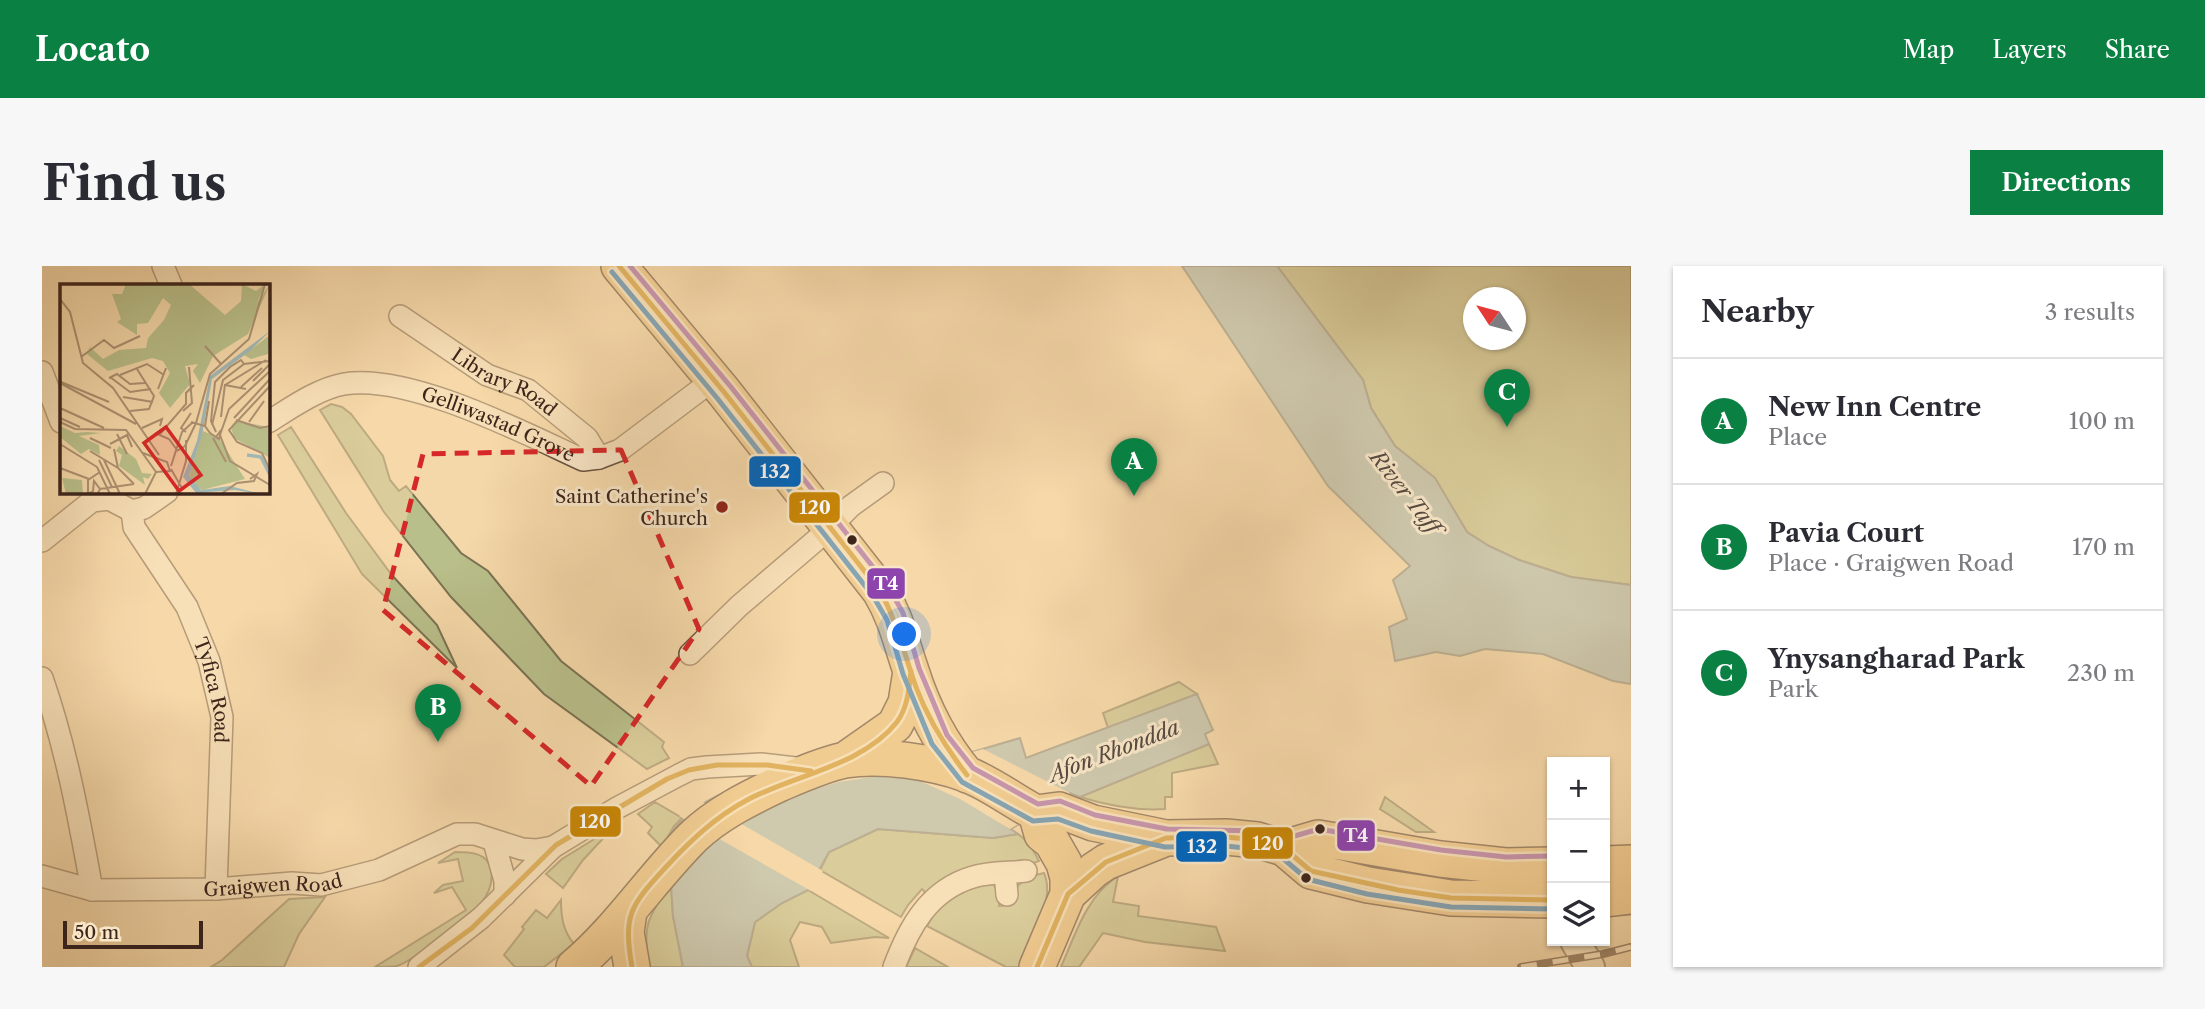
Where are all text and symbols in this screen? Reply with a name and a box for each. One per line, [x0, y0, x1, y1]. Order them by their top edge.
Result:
text: Locato [35, 29, 150, 70]
text: Map [1903, 35, 1954, 64]
text: Layers [1992, 35, 2067, 64]
text: Share [2105, 35, 2170, 64]
button: Directions [1970, 150, 2163, 215]
text: Find us [42, 152, 226, 213]
inset map [60, 284, 270, 494]
north arrow [1463, 287, 1526, 350]
text: Nearby [1701, 293, 1814, 330]
text: 3 results [2045, 298, 2135, 326]
street label: Library Road [447, 343, 562, 421]
pin: C [1484, 369, 1530, 427]
street label: Gelliwastad Grove [419, 382, 579, 467]
text: New Inn Centre [1768, 391, 1981, 423]
text: A [1715, 407, 1733, 435]
text: 100 m [2069, 407, 2135, 435]
text: Place [1768, 423, 1827, 451]
pin: A [1111, 438, 1157, 496]
water label: River Taff [1364, 444, 1450, 544]
line badge: 132 [748, 455, 802, 488]
text: 132 [760, 460, 790, 483]
place label: Saint Catherine's Church [555, 485, 708, 530]
line badge: 120 [788, 491, 841, 524]
text: 120 [799, 496, 831, 519]
marker: Saint Catherine's Church [714, 499, 730, 515]
text: Pavia Court [1768, 517, 1924, 549]
unlabelled marker [845, 533, 859, 547]
text: B [1715, 533, 1733, 561]
text: 170 m [2072, 533, 2135, 561]
text: Place · Graigwen Road [1768, 549, 2014, 577]
line badge: T4 [866, 567, 906, 600]
text: T4 [873, 572, 899, 595]
your location [887, 617, 921, 651]
street label: Tyfica Road [189, 634, 234, 744]
text: Ynysangharad Park [1768, 643, 2024, 675]
text: C [1715, 659, 1733, 687]
text: 230 m [2067, 659, 2135, 687]
text: Park [1768, 675, 1818, 703]
pin: B [415, 684, 461, 742]
water label: Afon Rhondda [1042, 714, 1183, 788]
map controls [1547, 757, 1610, 946]
button: + [1547, 757, 1610, 820]
line badge: 120 [569, 805, 622, 838]
text: 120 [579, 810, 611, 833]
line badge: T4 [1336, 819, 1376, 852]
button: − [1547, 820, 1610, 883]
unlabelled marker [1313, 822, 1327, 836]
text: T4 [1343, 824, 1369, 847]
line badge: 120 [1241, 826, 1294, 860]
line badge: 132 [1175, 830, 1228, 863]
text: 120 [1252, 832, 1284, 855]
text: 132 [1187, 835, 1217, 858]
street label: Graigwen Road [203, 869, 345, 901]
unlabelled marker [1299, 871, 1313, 885]
button: layers [1547, 883, 1610, 946]
scale bar [63, 918, 203, 950]
text: 50 m [74, 921, 119, 944]

